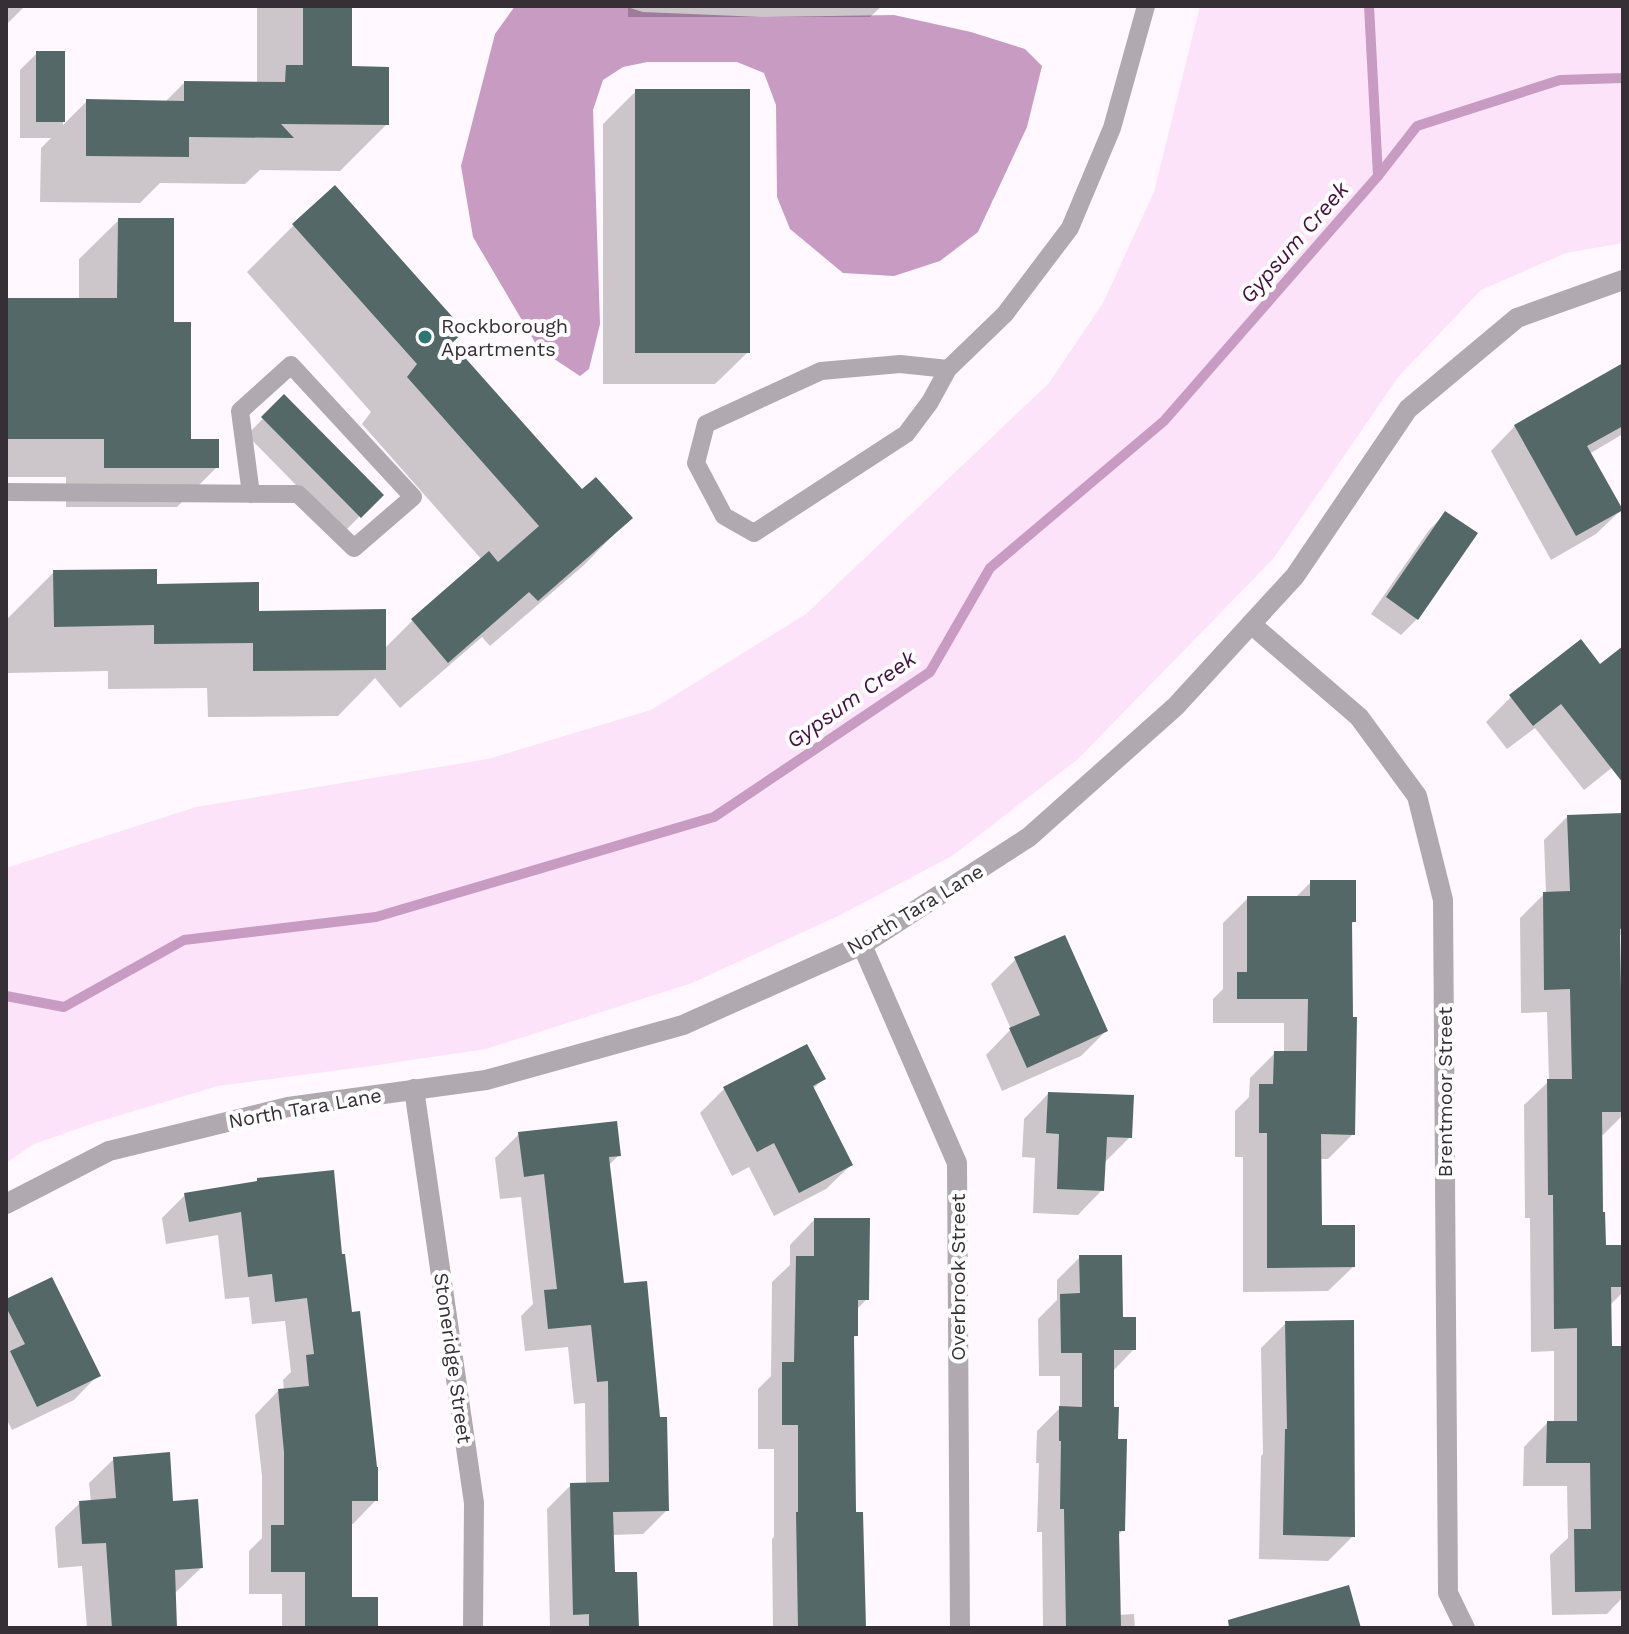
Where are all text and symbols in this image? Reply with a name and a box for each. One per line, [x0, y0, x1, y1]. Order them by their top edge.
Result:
water label: Gypsum Creek [1235, 176, 1354, 308]
place label: Rockborough Apartments [441, 314, 568, 361]
marker: Rockborough Apartments [416, 328, 434, 346]
water label: Gypsum Creek [782, 645, 922, 753]
street label: North Tara Lane [842, 859, 988, 959]
street label: Brentmoor Street [1433, 1006, 1457, 1177]
street label: North Tara Lane [226, 1083, 384, 1133]
street label: Overbrook Street [946, 1193, 970, 1361]
street label: Stoneridge Street [429, 1271, 477, 1446]

